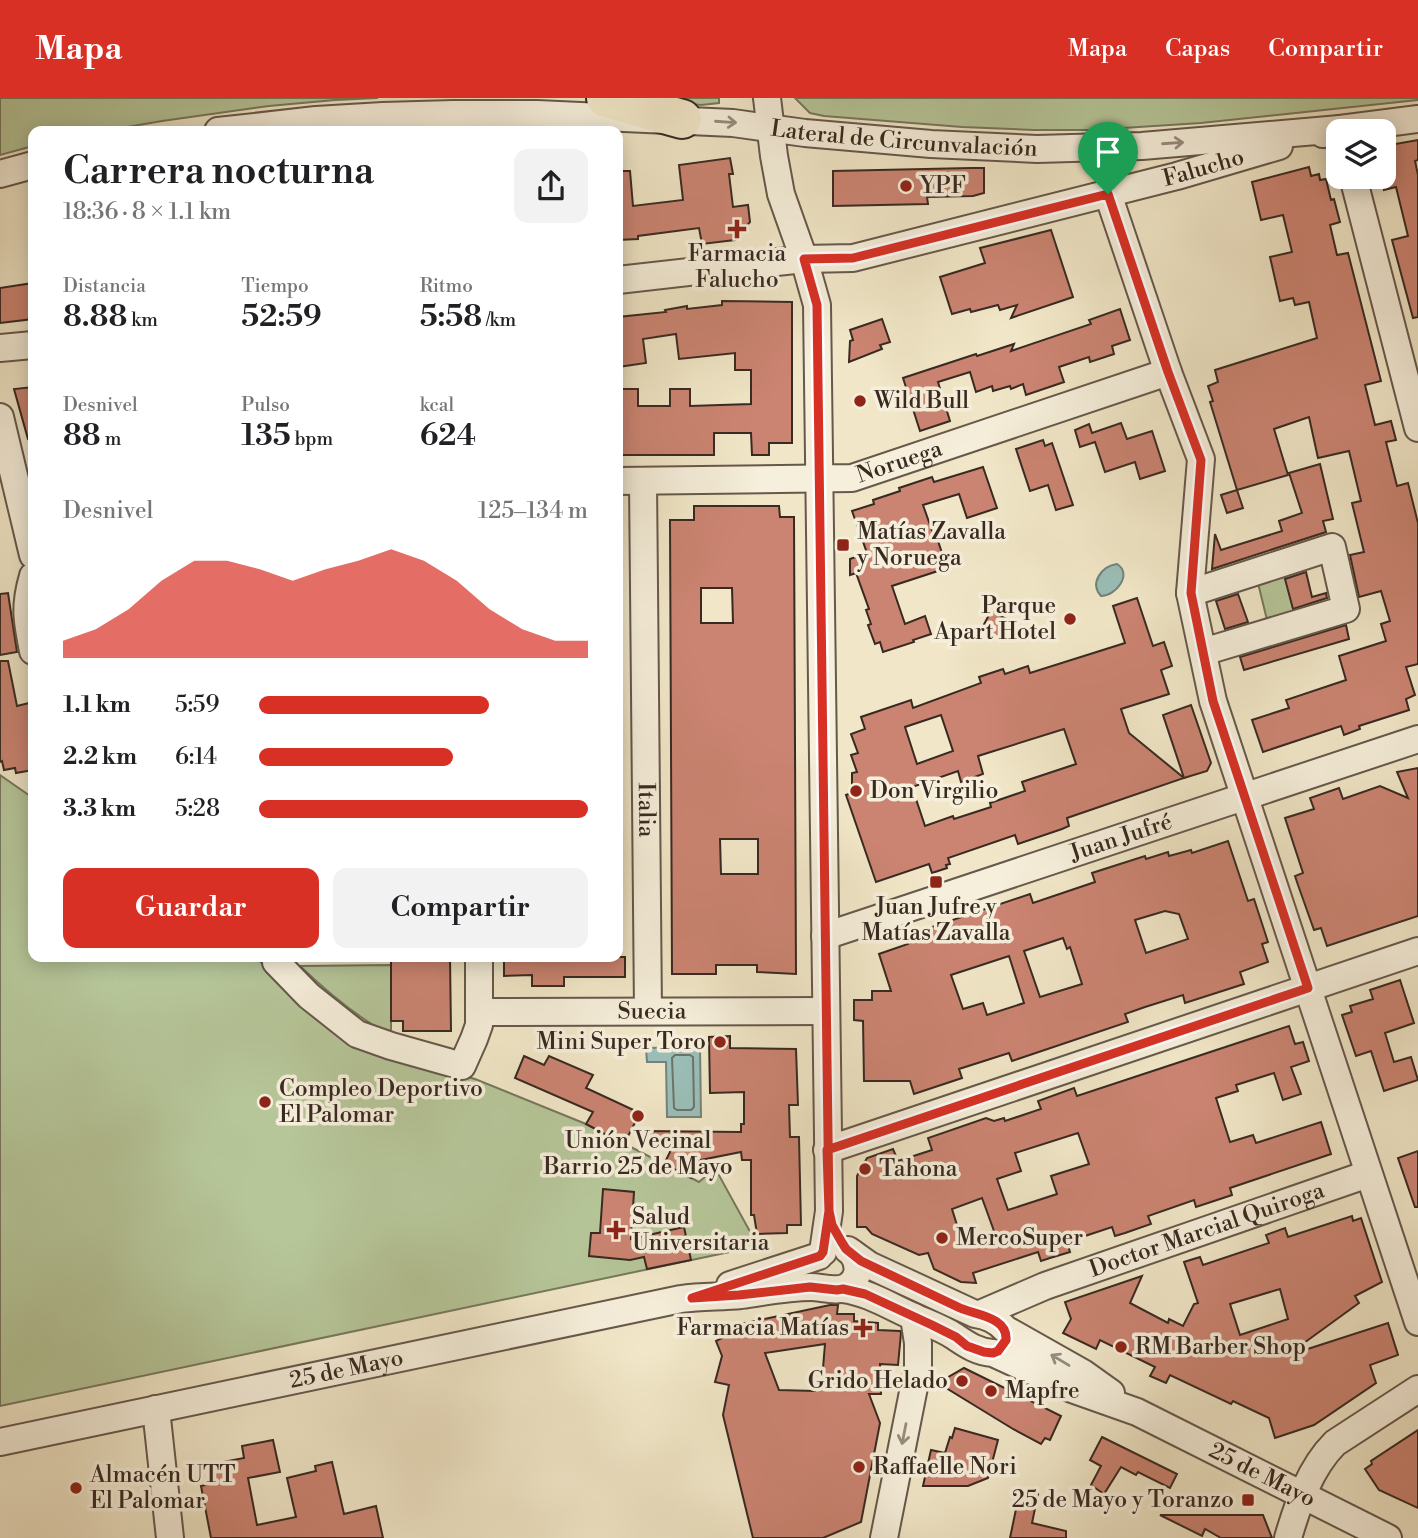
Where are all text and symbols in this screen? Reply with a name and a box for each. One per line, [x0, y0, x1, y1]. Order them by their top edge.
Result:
text: Mapa [35, 29, 122, 70]
text: Mapa [1068, 34, 1127, 64]
text: Capas [1165, 34, 1230, 64]
text: Compartir [1268, 34, 1383, 64]
street label: Lateral de Circunvalación [769, 114, 1039, 163]
one-way arrow [714, 116, 737, 129]
map controls [1326, 119, 1396, 189]
button: layers [1326, 119, 1396, 189]
pin [1078, 122, 1138, 194]
icon: arrive [1089, 133, 1127, 171]
one-way arrow [1161, 137, 1184, 150]
street label: Falucho [1160, 143, 1247, 193]
text: Carrera nocturna [63, 148, 374, 195]
button: share [514, 149, 588, 223]
place label: YPF [919, 172, 966, 200]
marker: YPF [898, 178, 914, 194]
text: 18:36 · 8 × 1.1 km [63, 198, 231, 226]
marker: Farmacia Falucho [729, 221, 745, 237]
place label: Farmacia Falucho [688, 240, 787, 294]
text: Distancia [63, 274, 146, 298]
text: Tiempo [241, 274, 309, 298]
text: Ritmo [420, 274, 473, 298]
text: 8.88 [63, 298, 127, 336]
text: 52:59 [241, 298, 322, 336]
text: 5:58 [420, 298, 482, 336]
text: km [127, 308, 158, 332]
text: /km [482, 308, 516, 332]
place label: Wild Bull [873, 387, 969, 415]
text: Desnivel [63, 393, 138, 417]
text: Pulso [241, 393, 290, 417]
text: kcal [420, 393, 454, 417]
marker: Wild Bull [852, 393, 868, 409]
text: 88 [63, 417, 101, 455]
text: 135 [241, 417, 291, 455]
text: 624 [420, 417, 476, 455]
text: m [101, 427, 121, 451]
text: bpm [291, 427, 333, 451]
street label: Noruega [853, 435, 946, 489]
text: Desnivel [63, 497, 153, 525]
text: 125–134 m [478, 497, 588, 525]
place label: Matías Zavalla y Noruega [856, 518, 1006, 572]
marker: Matías Zavalla y Noruega [835, 537, 851, 553]
place label: Parque Apart Hotel [933, 592, 1056, 646]
marker: Parque Apart Hotel [1062, 611, 1078, 627]
text: 1.1 km [63, 691, 131, 719]
text: 5:59 [175, 691, 219, 719]
text: 2.2 km [63, 743, 137, 771]
text: 6:14 [175, 743, 217, 771]
place label: Don Virgilio [870, 777, 999, 805]
street label: Italia [632, 782, 660, 838]
marker: Don Virgilio [848, 783, 864, 799]
text: 3.3 km [63, 795, 136, 823]
text: 5:28 [175, 795, 220, 823]
street label: Juan Jufré [1066, 808, 1176, 868]
button: Guardar [63, 868, 319, 948]
button: Compartir [333, 868, 588, 948]
marker: Juan Jufre y Matías Zavalla [928, 874, 944, 890]
place label: Juan Jufre y Matías Zavalla [862, 893, 1011, 947]
street label: Suecia [618, 997, 687, 1026]
place label: Mini Super Toro [537, 1028, 706, 1056]
marker: Mini Super Toro [712, 1034, 728, 1050]
place label: Compleo Deportivo El Palomar [279, 1075, 483, 1129]
marker: Compleo Deportivo El Palomar [257, 1094, 273, 1110]
marker: Unión Vecinal Barrio 25 de Mayo [630, 1108, 646, 1124]
place label: Unión Vecinal Barrio 25 de Mayo [542, 1127, 733, 1181]
place label: Tahona [879, 1155, 958, 1183]
marker: Tahona [857, 1161, 873, 1177]
street label: Doctor Marcial Quiroga [1086, 1176, 1328, 1284]
place label: Salud Universitaria [632, 1203, 770, 1257]
marker: Salud Universitaria [606, 1220, 626, 1240]
place label: MercoSuper [956, 1224, 1083, 1252]
marker: MercoSuper [934, 1230, 950, 1246]
place label: Farmacia Matías [677, 1314, 849, 1342]
marker: Farmacia Matías [855, 1320, 871, 1336]
place label: RM Barber Shop [1135, 1333, 1306, 1361]
marker: RM Barber Shop [1113, 1339, 1129, 1355]
street label: 25 de Mayo [287, 1344, 406, 1395]
one-way arrow [1051, 1353, 1071, 1367]
place label: Grido Helado [808, 1367, 948, 1395]
marker: Grido Helado [954, 1373, 970, 1389]
place label: Mapfre [1005, 1377, 1080, 1405]
marker: Mapfre [983, 1383, 999, 1399]
one-way arrow [897, 1422, 911, 1445]
street label: 25 de Mayo [1204, 1436, 1320, 1513]
place label: Raffaelle Nori [873, 1453, 1017, 1481]
marker: Raffaelle Nori [851, 1459, 867, 1475]
place label: Almacén UTT El Palomar [89, 1461, 235, 1515]
marker: Almacén UTT El Palomar [68, 1480, 84, 1496]
place label: 25 de Mayo y Toranzo [1012, 1486, 1234, 1514]
marker: 25 de Mayo y Toranzo [1240, 1492, 1256, 1508]

